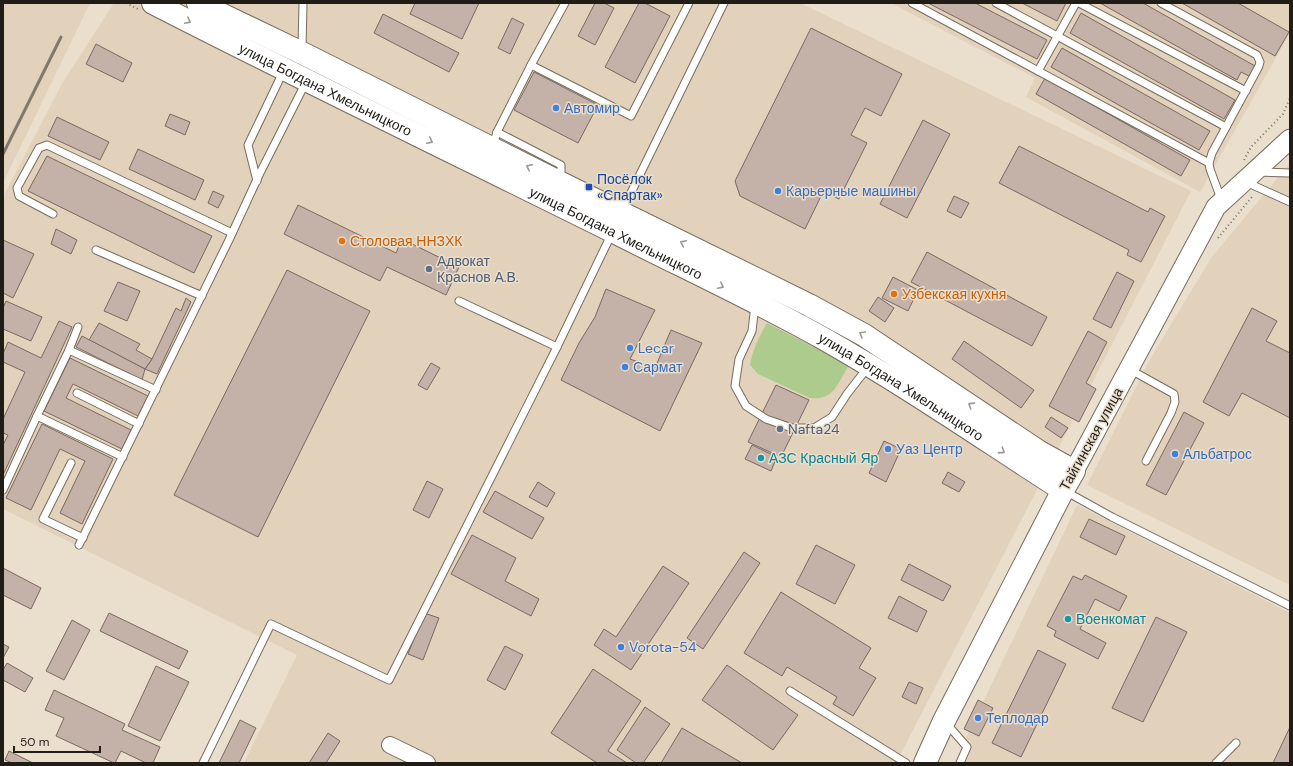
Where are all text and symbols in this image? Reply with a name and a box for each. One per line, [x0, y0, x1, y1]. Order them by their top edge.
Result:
one-way arrow [183, 16, 191, 24]
street label: улица Богдана Хмельницкого [236, 39, 415, 140]
place label: Автомир [564, 99, 620, 117]
marker: Автомир [551, 103, 561, 113]
one-way arrow [425, 136, 433, 143]
one-way arrow [526, 164, 533, 172]
place label: Посёлок «Спартак» [597, 170, 663, 204]
marker: Посёлок «Спартак» [584, 182, 594, 192]
place label: Карьерные машины [786, 182, 916, 200]
street label: улица Богдана Хмельницкого [526, 183, 706, 284]
marker: Карьерные машины [773, 186, 783, 196]
place label: Столовая ННЗХК [350, 232, 463, 250]
marker: Столовая ННЗХК [337, 236, 347, 246]
one-way arrow [680, 240, 688, 248]
place label: Адвокат Краснов А.В. [437, 252, 519, 286]
marker: Адвокат Краснов А.В. [424, 264, 434, 274]
one-way arrow [717, 281, 725, 289]
place label: Узбекская кухня [902, 285, 1006, 303]
marker: Узбекская кухня [889, 289, 899, 299]
street label: улица Богдана Хмельницкого [815, 329, 987, 445]
one-way arrow [859, 331, 866, 338]
place label: Lecar [638, 339, 674, 357]
marker: Lecar [625, 343, 635, 353]
place label: Сармат [633, 358, 683, 376]
marker: Сармат [620, 362, 630, 372]
street label: Тайгинская улица [1055, 384, 1127, 494]
one-way arrow [968, 403, 975, 410]
place label: Nafta24 [788, 420, 840, 438]
marker: Nafta24 [775, 424, 785, 434]
place label: Уаз Центр [896, 440, 963, 458]
marker: Уаз Центр [883, 444, 893, 454]
place label: Альбатрос [1183, 445, 1252, 463]
one-way arrow [998, 446, 1005, 454]
place label: АЗС Красный Яр [769, 449, 878, 467]
marker: Альбатрос [1170, 449, 1180, 459]
marker: АЗС Красный Яр [756, 453, 766, 463]
place label: Военкомат [1076, 610, 1147, 628]
marker: Военкомат [1063, 614, 1073, 624]
place label: Vorota-54 [629, 638, 697, 656]
marker: Vorota-54 [616, 642, 626, 652]
place label: Теплодар [986, 709, 1049, 727]
marker: Теплодар [973, 713, 983, 723]
scale bar [14, 728, 100, 754]
text: 50 m [20, 734, 49, 750]

